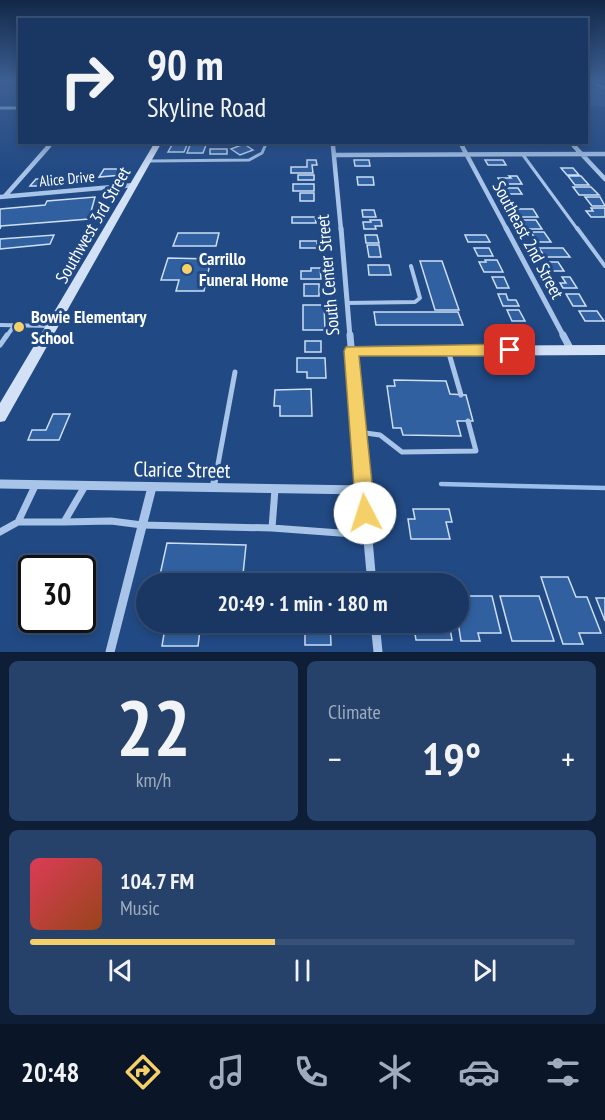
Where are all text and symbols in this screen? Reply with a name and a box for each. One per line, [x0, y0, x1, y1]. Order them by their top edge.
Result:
text: 90 m [147, 37, 224, 92]
icon: right [48, 42, 126, 120]
text: Skyline Road [147, 90, 266, 124]
street label: Southwest 3rd Street [50, 162, 135, 287]
street label: Alice Drive [38, 167, 95, 190]
street label: Southeast 2nd Street [488, 177, 569, 303]
street label: South Center Street [311, 214, 344, 336]
place label: Carrillo Funeral Home [199, 247, 289, 291]
marker: Carrillo Funeral Home [180, 262, 194, 276]
place label: Bowie Elementary School [31, 305, 147, 349]
marker: Bowie Elementary School [12, 320, 26, 334]
pin [484, 324, 535, 375]
icon: arrive [493, 333, 526, 366]
street label: Clarice Street [133, 455, 231, 484]
position arrow [333, 481, 397, 545]
speed limit sign: 30 [18, 555, 96, 633]
text: 20:49 · 1 min · 180 m [217, 589, 388, 617]
text: 22 [116, 677, 191, 778]
text: Climate [328, 699, 381, 725]
text: 19° [422, 729, 481, 787]
text: − [328, 737, 342, 780]
text: + [561, 737, 575, 780]
text: km/h [136, 767, 171, 793]
text: 104.7 FM [120, 867, 194, 895]
text: Music [120, 895, 160, 921]
icon: previous [104, 954, 137, 987]
icon: pause [286, 954, 319, 987]
icon: next [468, 954, 501, 987]
icon: directions [122, 1051, 164, 1093]
icon: music [206, 1051, 248, 1093]
icon: phone [290, 1051, 332, 1093]
icon: climate [374, 1051, 416, 1093]
icon: car [458, 1051, 500, 1093]
icon: filters [542, 1051, 584, 1093]
text: 20:48 [21, 1055, 79, 1089]

